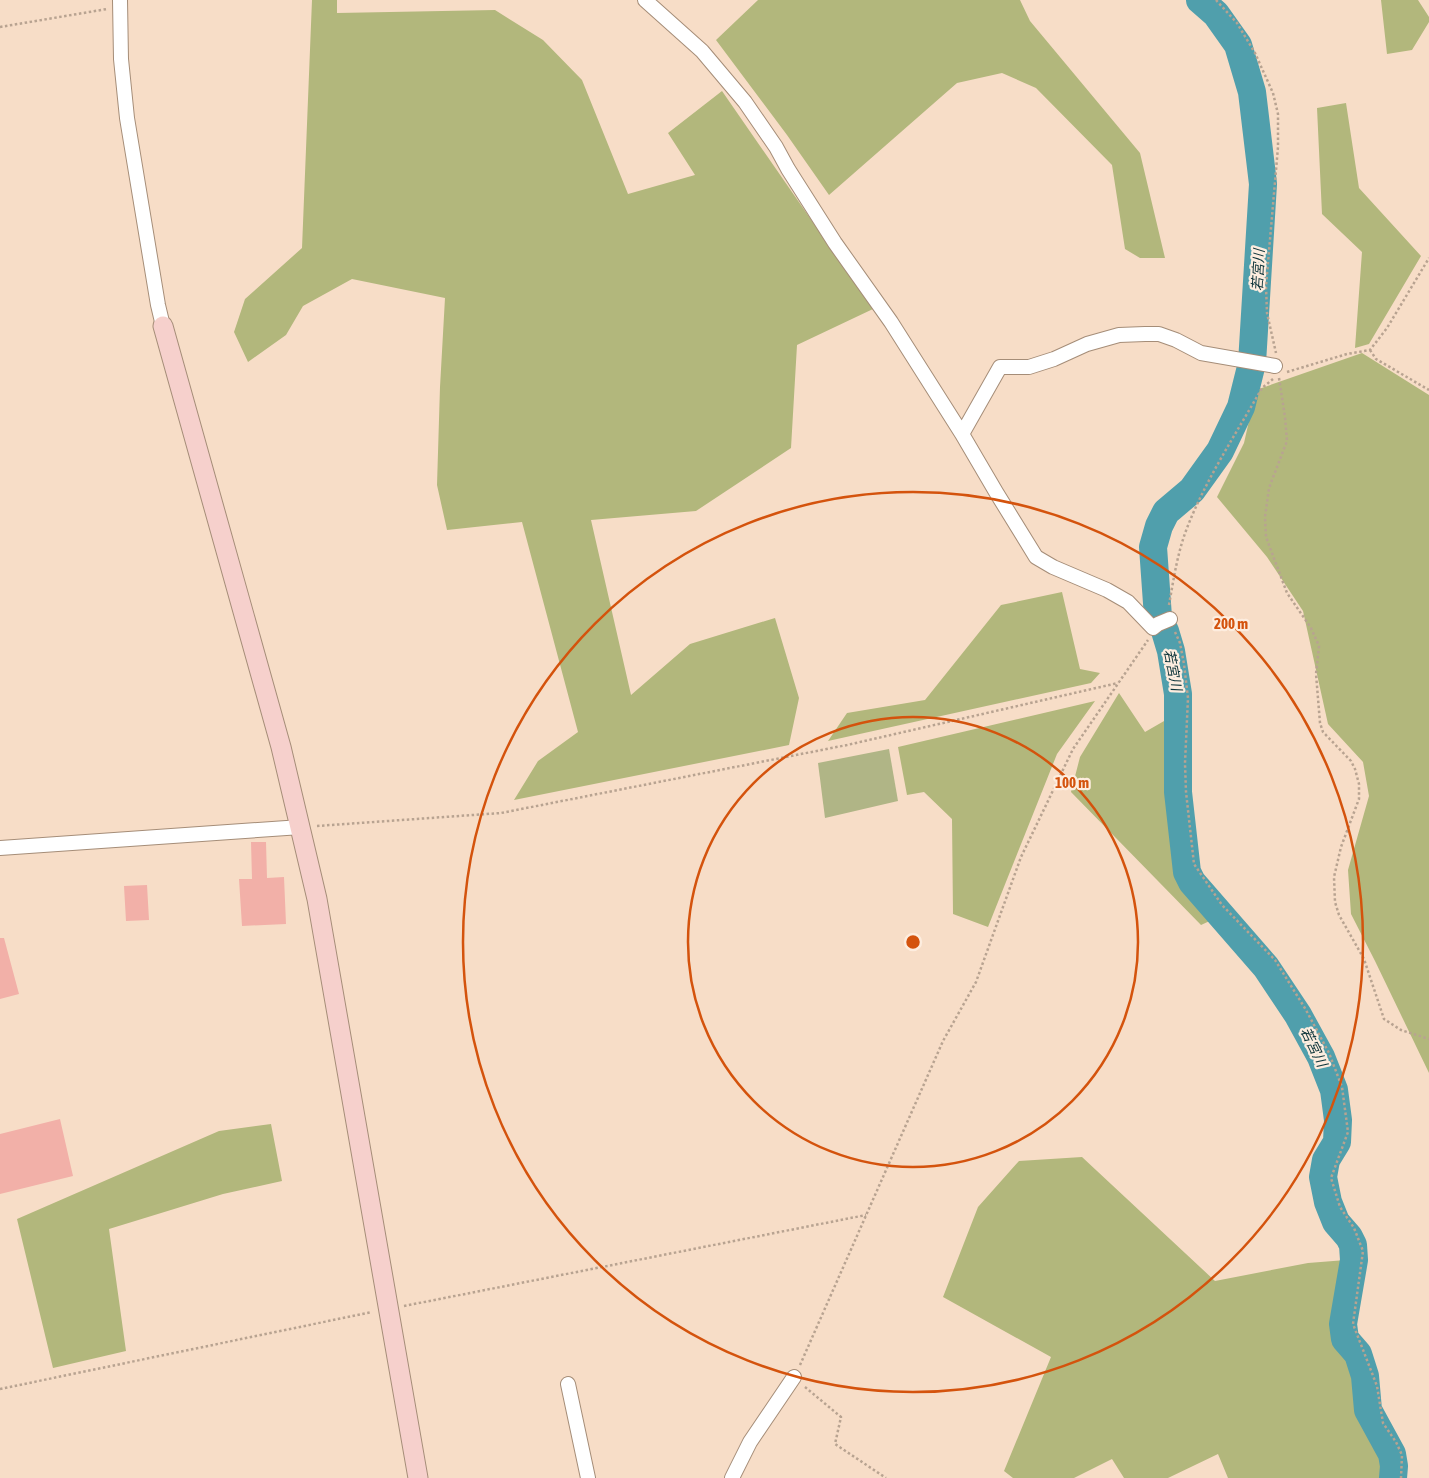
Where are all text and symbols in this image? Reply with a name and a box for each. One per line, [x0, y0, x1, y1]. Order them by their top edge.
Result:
water label: 若宮川 [1249, 247, 1267, 291]
text: 200 m [1214, 615, 1248, 632]
water label: 若宮川 [1161, 648, 1185, 694]
text: 100 m [1055, 774, 1089, 791]
centre of rings [904, 933, 922, 951]
water label: 若宮川 [1298, 1025, 1331, 1071]

